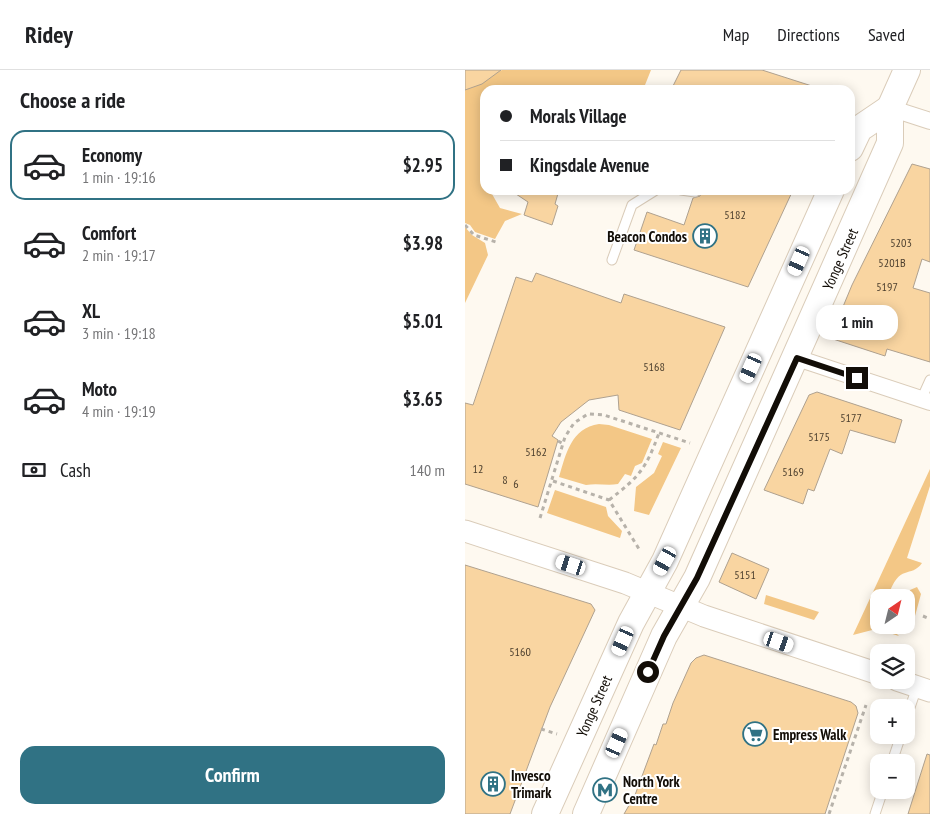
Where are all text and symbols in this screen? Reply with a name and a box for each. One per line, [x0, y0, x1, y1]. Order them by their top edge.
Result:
text: Ridey [25, 19, 73, 50]
text: Map [723, 23, 749, 46]
text: Directions [777, 23, 840, 46]
text: Saved [868, 23, 905, 46]
text: Choose a ride [20, 86, 125, 114]
text: Morals Village [530, 104, 627, 128]
icon: car [22, 143, 67, 188]
text: Economy [82, 143, 142, 167]
text: $2.95 [403, 153, 443, 177]
text: Kingsdale Avenue [530, 153, 649, 177]
text: 1 min · 19:16 [82, 167, 156, 187]
house number: 5182 [724, 207, 746, 222]
icon: car [22, 221, 67, 266]
text: Comfort [82, 221, 136, 245]
building icon: Beacon Condos [692, 223, 718, 249]
street label: Yonge Street [818, 225, 862, 293]
place label: Beacon Condos [607, 227, 687, 246]
text: $3.98 [403, 231, 443, 255]
house number: 5203 [890, 235, 912, 250]
car [786, 244, 811, 278]
text: 2 min · 19:17 [82, 245, 156, 265]
house number: 5201B [878, 255, 906, 270]
house number: 5197 [876, 279, 898, 294]
icon: car [22, 299, 67, 344]
text: XL [82, 299, 100, 323]
callout: 1 min [816, 306, 898, 340]
text: $5.01 [403, 309, 443, 333]
text: 1 min [841, 312, 873, 332]
text: 3 min · 19:18 [82, 323, 156, 343]
car [738, 351, 763, 385]
house number: 5168 [643, 359, 665, 374]
route end [846, 367, 868, 389]
icon: car [22, 377, 67, 422]
text: Moto [82, 377, 117, 401]
text: $3.65 [403, 387, 443, 411]
text: 4 min · 19:19 [82, 401, 156, 421]
house number: 5177 [840, 410, 862, 425]
house number: 5175 [808, 429, 830, 444]
house number: 5162 [525, 444, 547, 459]
icon: cash [20, 456, 48, 484]
text: Cash [60, 458, 91, 482]
text: 140 m [410, 460, 445, 480]
house number: 12 [473, 461, 483, 476]
house number: 5169 [782, 464, 804, 479]
house number: 8 [502, 472, 508, 487]
house number: 6 [513, 476, 519, 491]
car [651, 544, 678, 578]
car [554, 553, 587, 577]
house number: 5151 [734, 567, 756, 582]
north arrow [870, 589, 915, 634]
map controls [870, 589, 915, 799]
car [610, 624, 635, 658]
car [762, 630, 795, 654]
house number: 5160 [509, 644, 531, 659]
button: layers [870, 644, 915, 689]
route start [637, 661, 659, 683]
street label: Yonge Street [572, 672, 616, 740]
button: + [870, 699, 915, 744]
supermarket icon: Empress Walk [742, 721, 768, 747]
place label: Empress Walk [773, 725, 847, 744]
car [604, 726, 629, 760]
button: Confirm [20, 746, 445, 804]
button: − [870, 754, 915, 799]
place label: Invesco Trimark [511, 766, 552, 802]
building icon: Invesco Trimark [480, 771, 506, 797]
place label: North York Centre [623, 772, 680, 808]
metro station icon: North York Centre [592, 777, 618, 803]

